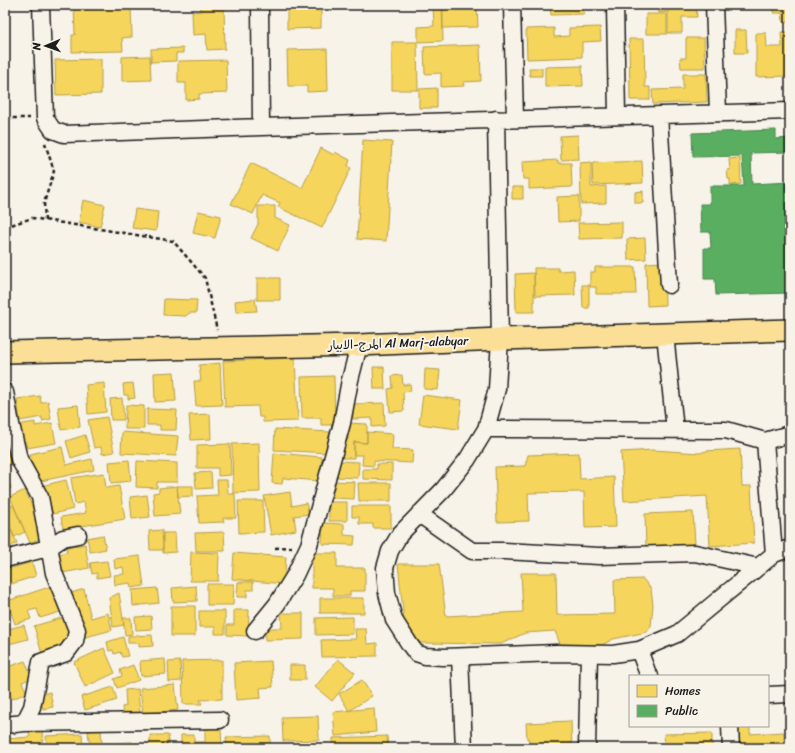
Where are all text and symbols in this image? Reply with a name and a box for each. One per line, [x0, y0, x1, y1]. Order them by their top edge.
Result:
north arrow [26, 26, 66, 66]
text: N [27, 42, 46, 51]
street label: المرج-الابيار Al Marj-alabyar [327, 330, 469, 356]
legend [629, 675, 769, 727]
text: Homes [665, 680, 701, 702]
text: Public [665, 700, 698, 722]

